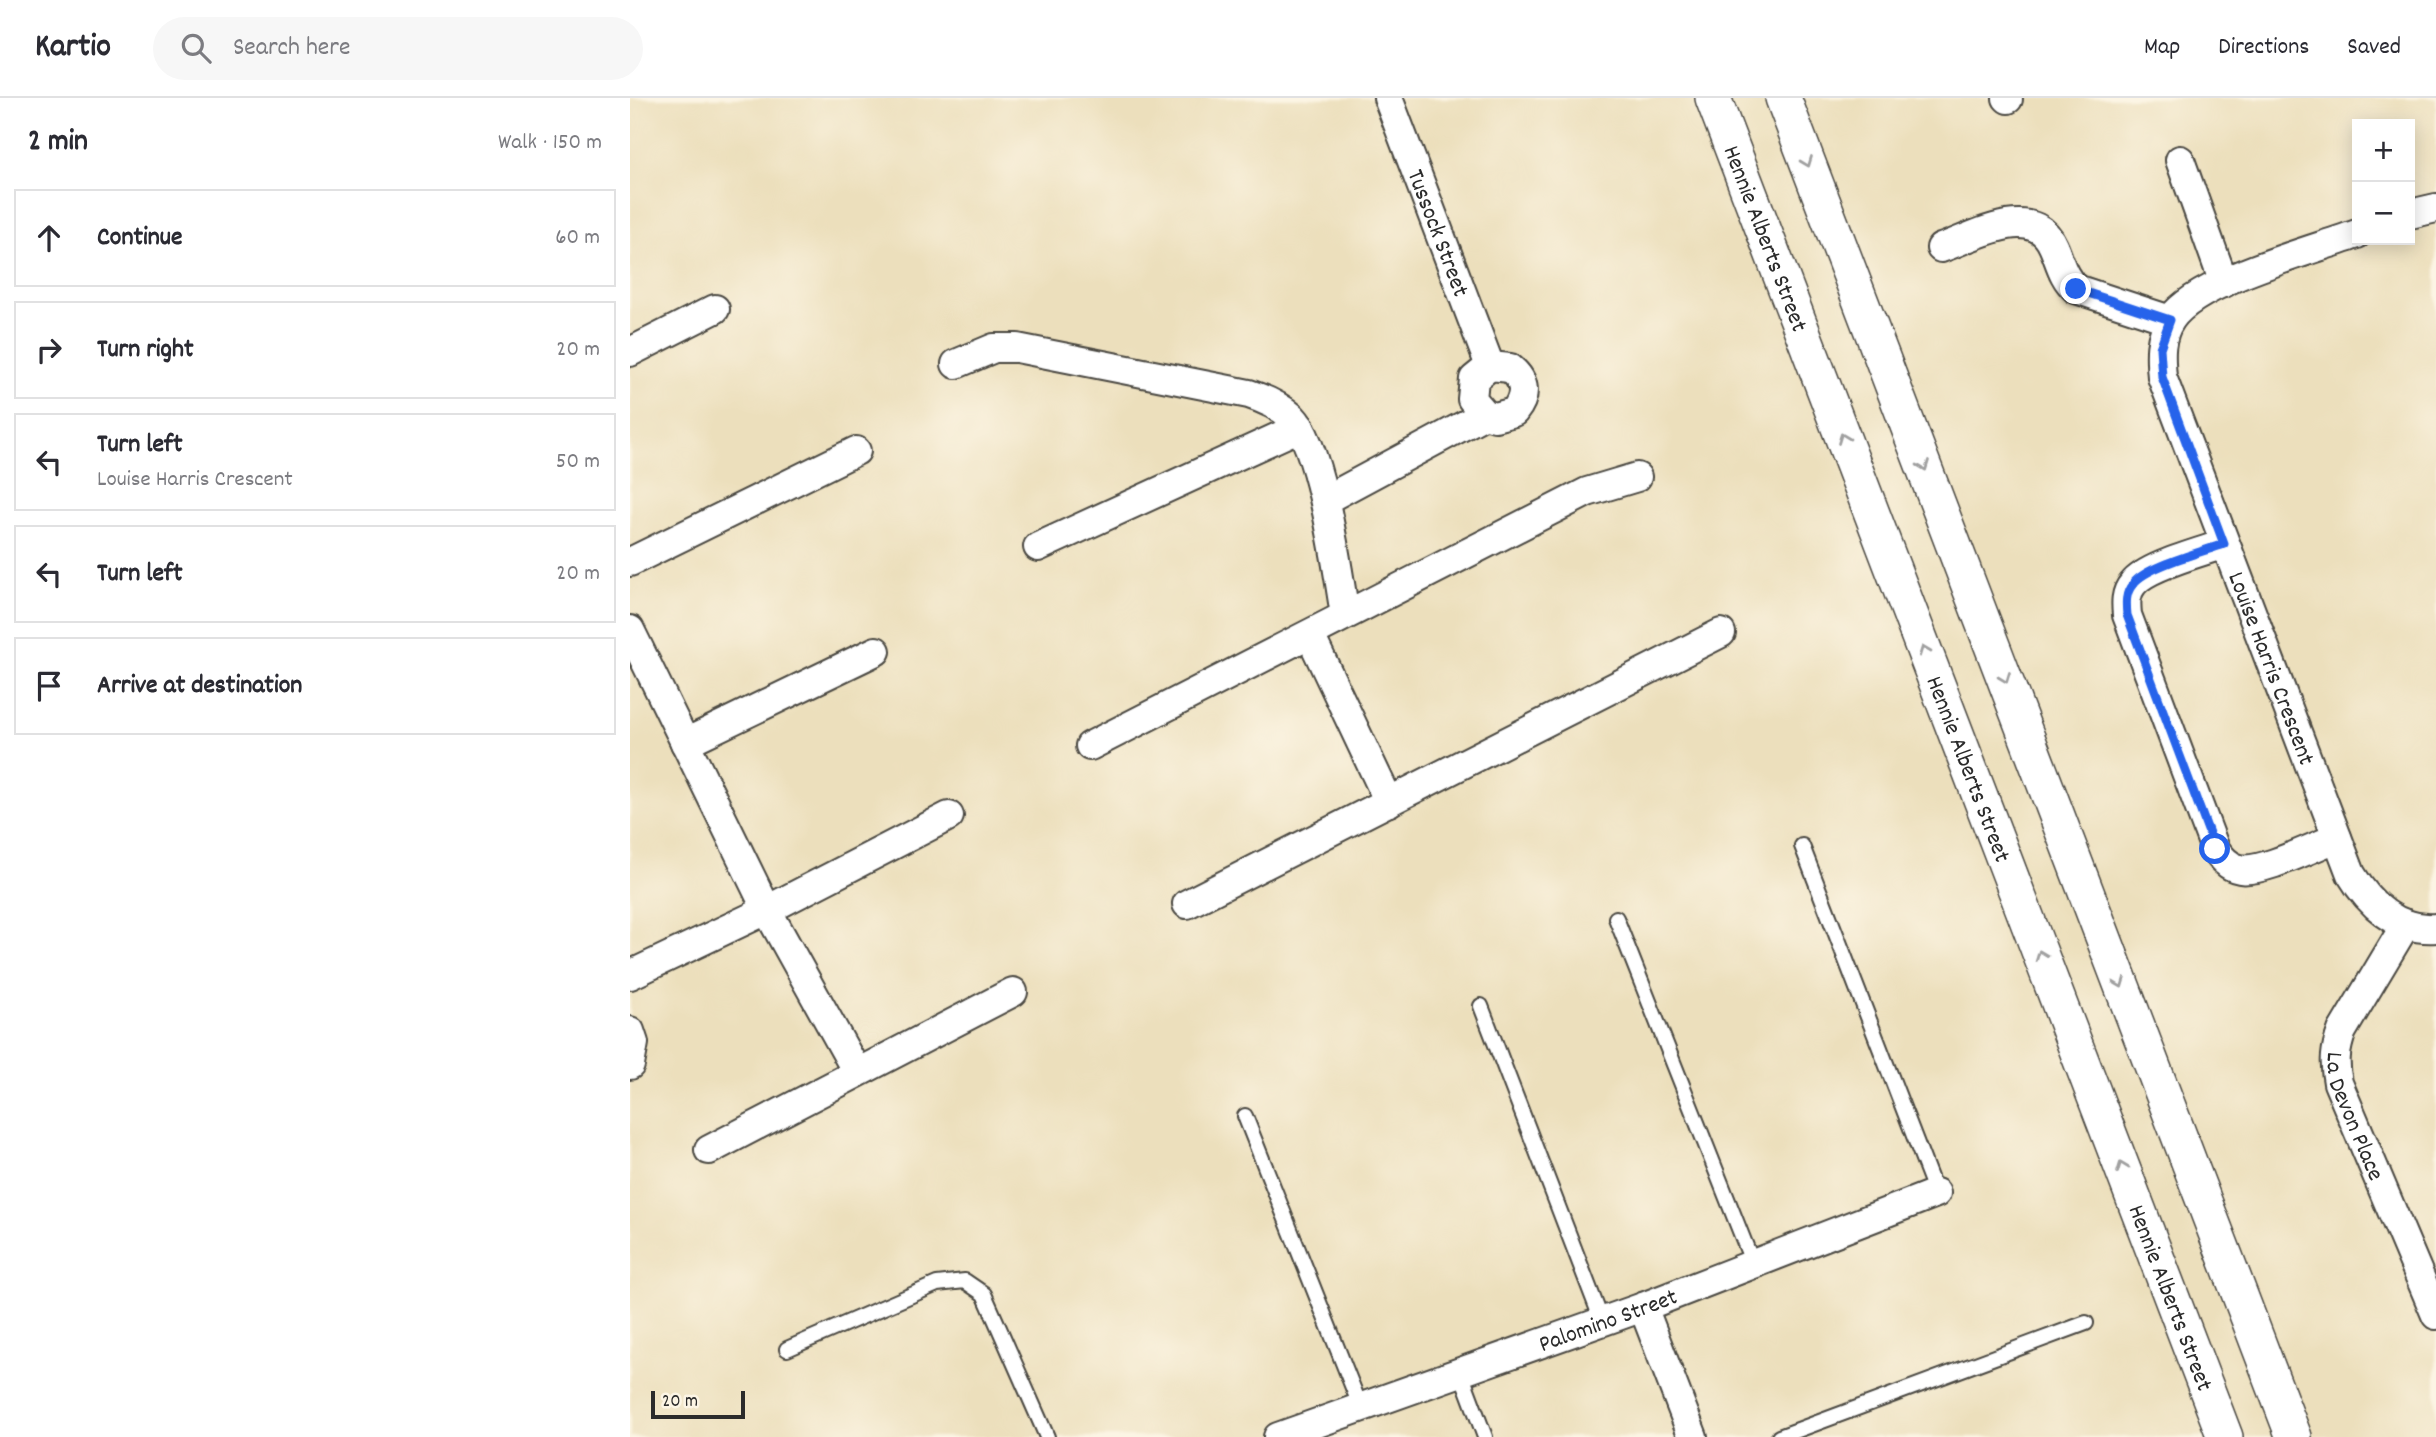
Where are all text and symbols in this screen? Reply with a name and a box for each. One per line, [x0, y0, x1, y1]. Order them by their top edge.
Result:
search box [153, 17, 643, 80]
text: Kartio [35, 25, 111, 72]
icon: search [177, 29, 215, 67]
text: Search here [233, 30, 350, 67]
text: Map [2144, 31, 2180, 65]
text: Directions [2218, 31, 2309, 65]
text: Saved [2347, 31, 2401, 65]
map controls [2352, 119, 2415, 245]
button: + [2352, 119, 2415, 182]
text: 2 min [28, 122, 88, 165]
text: Walk · 150 m [498, 127, 602, 160]
street label: Hennie Alberts Street [1713, 141, 1815, 337]
one-way arrow [1799, 155, 1813, 167]
street label: Tussock Street [1397, 165, 1476, 303]
button: − [2352, 182, 2415, 245]
icon: ahead [30, 219, 68, 257]
text: Continue [97, 220, 182, 257]
text: 60 m [555, 222, 600, 255]
route end [2060, 273, 2091, 304]
icon: right [30, 331, 68, 369]
text: Turn right [97, 332, 194, 369]
text: 20 m [556, 334, 600, 367]
text: Turn left [97, 427, 183, 464]
one-way arrow [1837, 433, 1851, 445]
icon: left [30, 443, 68, 481]
text: 50 m [556, 446, 600, 479]
one-way arrow [1915, 459, 1929, 471]
text: Louise Harris Crescent [97, 464, 293, 497]
icon: left [30, 555, 68, 593]
text: Turn left [97, 556, 183, 593]
text: 20 m [556, 558, 600, 591]
street label: Louise Harris Crescent [2218, 567, 2322, 771]
one-way arrow [1919, 645, 1933, 657]
icon: arrive [30, 667, 68, 705]
text: Arrive at destination [97, 668, 302, 705]
street label: Hennie Alberts Street [1916, 672, 2018, 868]
one-way arrow [1997, 672, 2011, 684]
route start [2199, 833, 2230, 864]
one-way arrow [2035, 949, 2049, 961]
one-way arrow [2112, 976, 2126, 988]
street label: La Devon Place [2316, 1051, 2391, 1186]
one-way arrow [2116, 1162, 2130, 1174]
street label: Hennie Alberts Street [2118, 1200, 2220, 1397]
street label: Palomino Street [1535, 1281, 1683, 1363]
scale bar [651, 1388, 746, 1420]
text: 20 m [662, 1389, 698, 1416]

